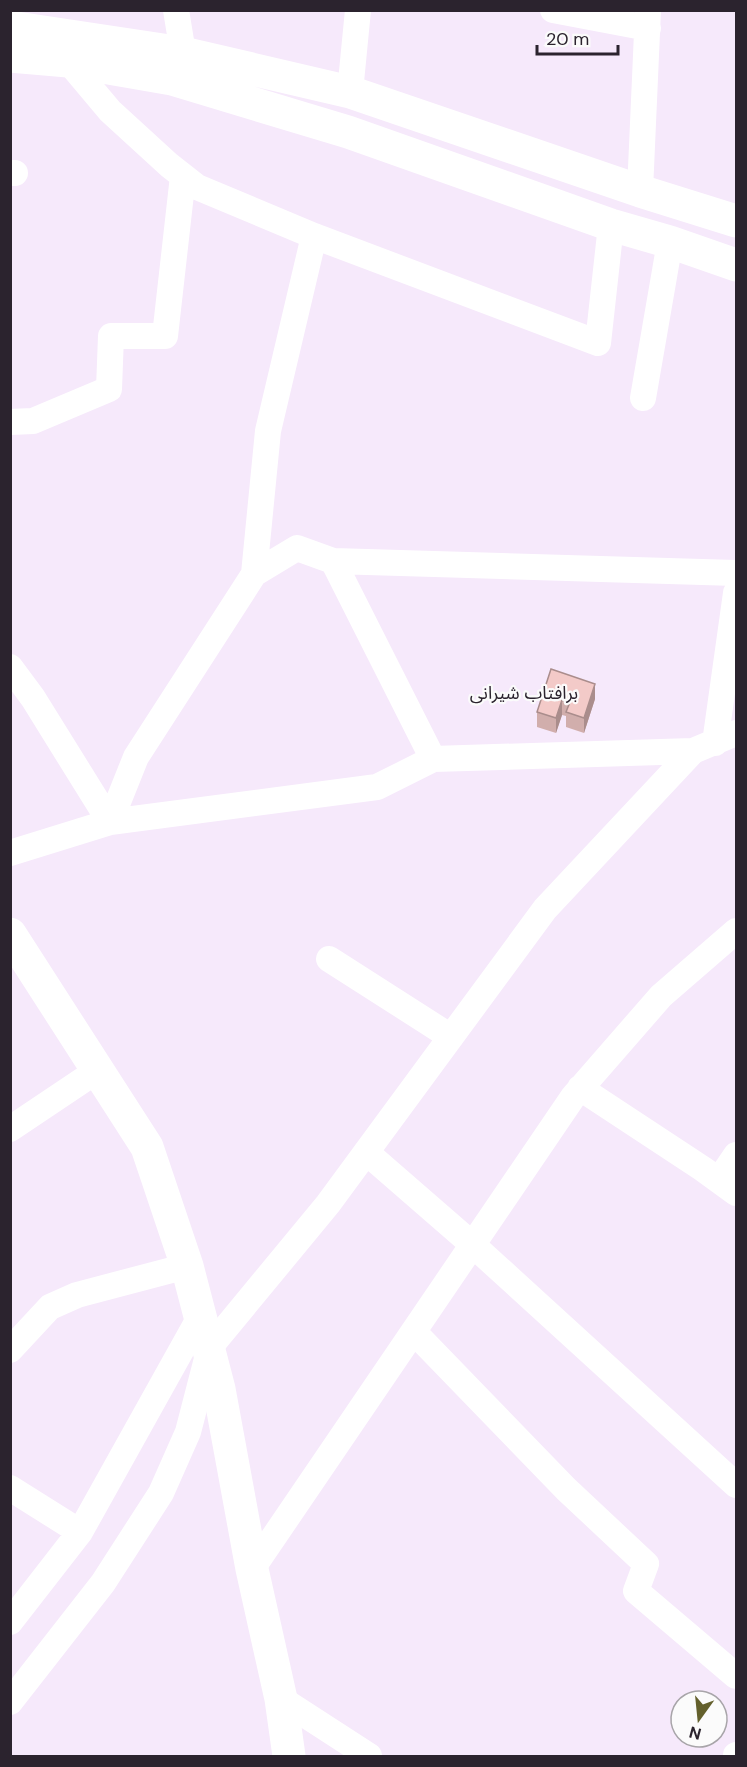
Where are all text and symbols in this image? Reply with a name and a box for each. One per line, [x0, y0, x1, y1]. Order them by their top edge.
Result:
scale bar [537, 18, 618, 56]
text: 20 m [546, 27, 589, 51]
district label: برافتاب شیرانی [470, 681, 578, 705]
north arrow [669, 1689, 729, 1749]
text: N [687, 1721, 704, 1745]

